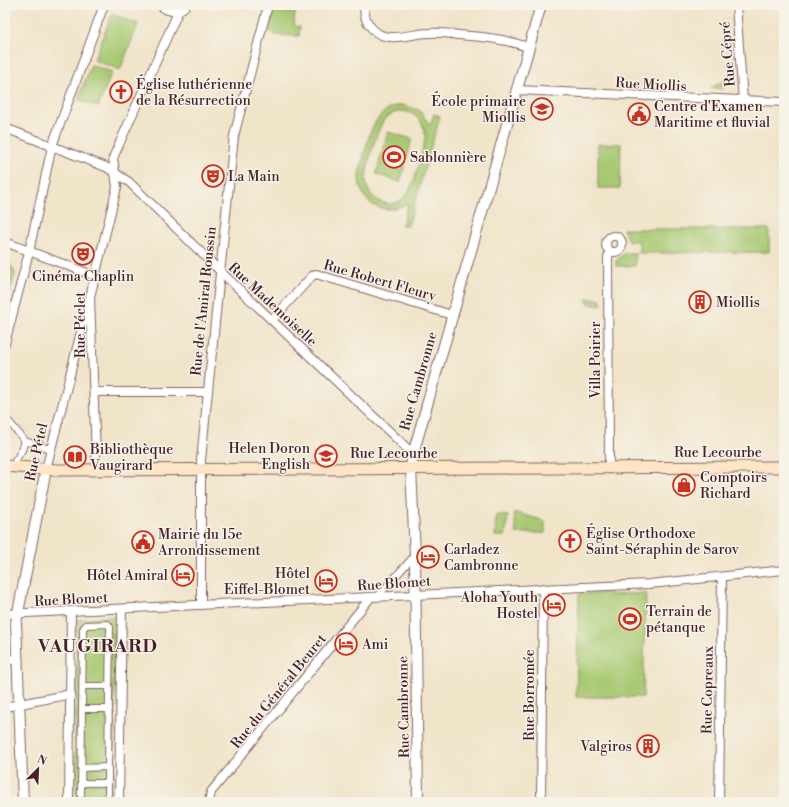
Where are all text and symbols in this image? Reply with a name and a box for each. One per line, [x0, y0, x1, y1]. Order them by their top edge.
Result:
street label: Rue Cépré [716, 21, 740, 87]
place label: Église luthérienne de la Résurrection [136, 74, 252, 110]
street label: Rue Miollis [615, 74, 687, 96]
church icon: Église luthérienne de la Résurrection [108, 79, 134, 105]
place label: École primaire Miollis [431, 91, 526, 127]
school or university icon: École primaire Miollis [529, 96, 555, 122]
place label: Centre d'Examen Maritime et fluvial [654, 98, 770, 132]
public building icon: Centre d'Examen Maritime et fluvial [626, 101, 652, 127]
sports icon: Sablonnière [381, 144, 407, 170]
place label: Sablonnière [410, 149, 487, 167]
theatre icon: La Main [200, 163, 226, 189]
place label: La Main [228, 168, 280, 186]
street label: Rue de l'Amiral Roussin [187, 225, 221, 377]
theatre icon: Cinéma Chaplin [70, 241, 96, 267]
street label: Rue Robert Fleury [321, 256, 438, 306]
street label: Rue Mademoiselle [224, 259, 321, 351]
place label: Cinéma Chaplin [32, 268, 135, 286]
building icon: Miollis [687, 289, 713, 315]
street label: Rue Péclet [72, 292, 90, 358]
place label: Miollis [716, 294, 760, 312]
street label: Villa Poirier [587, 321, 605, 400]
street label: Rue Cambronne [396, 330, 442, 433]
street label: Rue Pétel [22, 421, 52, 483]
place label: Helen Doron English [228, 440, 311, 474]
place label: Bibliothèque Vaugirard [89, 441, 173, 475]
school or university icon: Helen Doron English [313, 443, 339, 469]
library icon: Bibliothèque Vaugirard [62, 444, 88, 470]
street label: Rue Lecourbe [674, 444, 762, 462]
street label: Rue Lecourbe [350, 445, 438, 463]
place label: Comptoirs Richard [700, 469, 767, 503]
shop icon: Comptoirs Richard [671, 472, 697, 498]
place label: Église Orthodoxe Saint-Séraphin de Sarov [586, 523, 740, 559]
place label: Mairie du 15e Arrondissement [157, 526, 261, 560]
church icon: Église Orthodoxe Saint-Séraphin de Sarov [557, 528, 583, 554]
public building icon: Mairie du 15e Arrondissement [130, 529, 156, 555]
place label: Carladez Cambronne [444, 541, 518, 575]
hotel icon: Carladez Cambronne [415, 544, 441, 570]
hotel icon: Hôtel Amiral [170, 562, 196, 588]
place label: Hôtel Eiffel-Blomet [224, 565, 310, 599]
place label: Hôtel Amiral [86, 567, 168, 585]
hotel icon: Hôtel Eiffel-Blomet [313, 568, 339, 594]
street label: Rue Blomet [357, 572, 432, 596]
street label: Rue Blomet [34, 589, 108, 611]
place label: Aloha Youth Hostel [460, 589, 539, 623]
hotel icon: Aloha Youth Hostel [541, 592, 567, 618]
place label: Terrain de pétanque [646, 603, 712, 637]
sports icon: Terrain de pétanque [617, 606, 643, 632]
street label: Rue du Général Beuret [227, 631, 331, 753]
hotel icon: Ami [333, 631, 359, 657]
district label: VAUGIRARD [37, 635, 158, 658]
place label: Ami [361, 636, 389, 654]
street label: Rue Copreaux [698, 645, 718, 734]
street label: Rue Borromée [521, 649, 539, 741]
street label: Rue Cambronne [394, 656, 414, 758]
building icon: Valgiros [635, 733, 661, 759]
place label: Valgiros [579, 738, 632, 756]
north arrow [18, 749, 58, 789]
text: N [35, 753, 49, 769]

